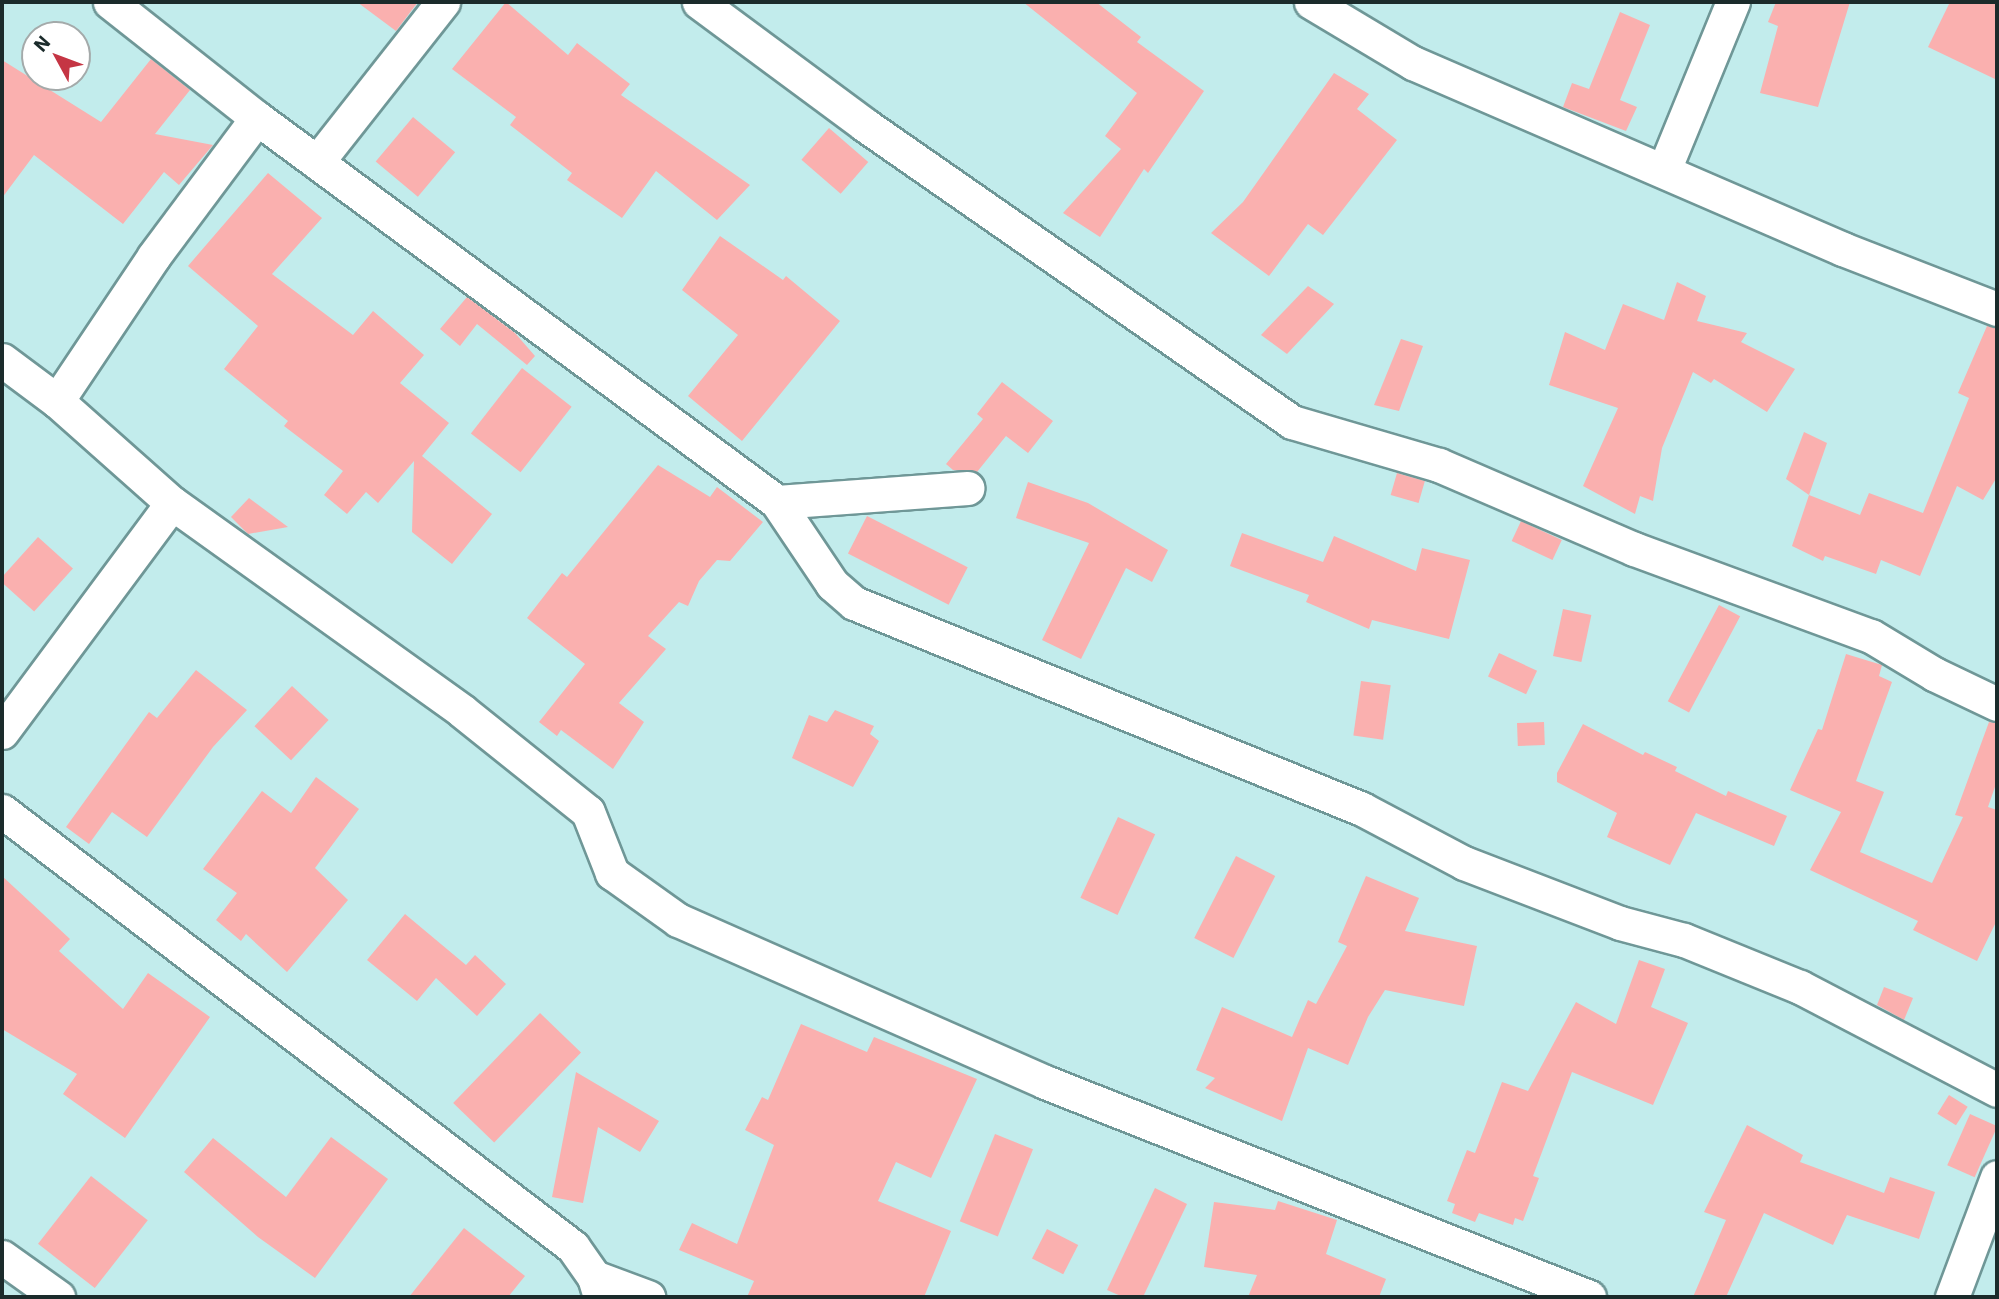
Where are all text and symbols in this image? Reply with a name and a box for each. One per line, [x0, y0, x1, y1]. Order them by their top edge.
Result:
north arrow [21, 21, 91, 91]
text: N [28, 30, 55, 57]

